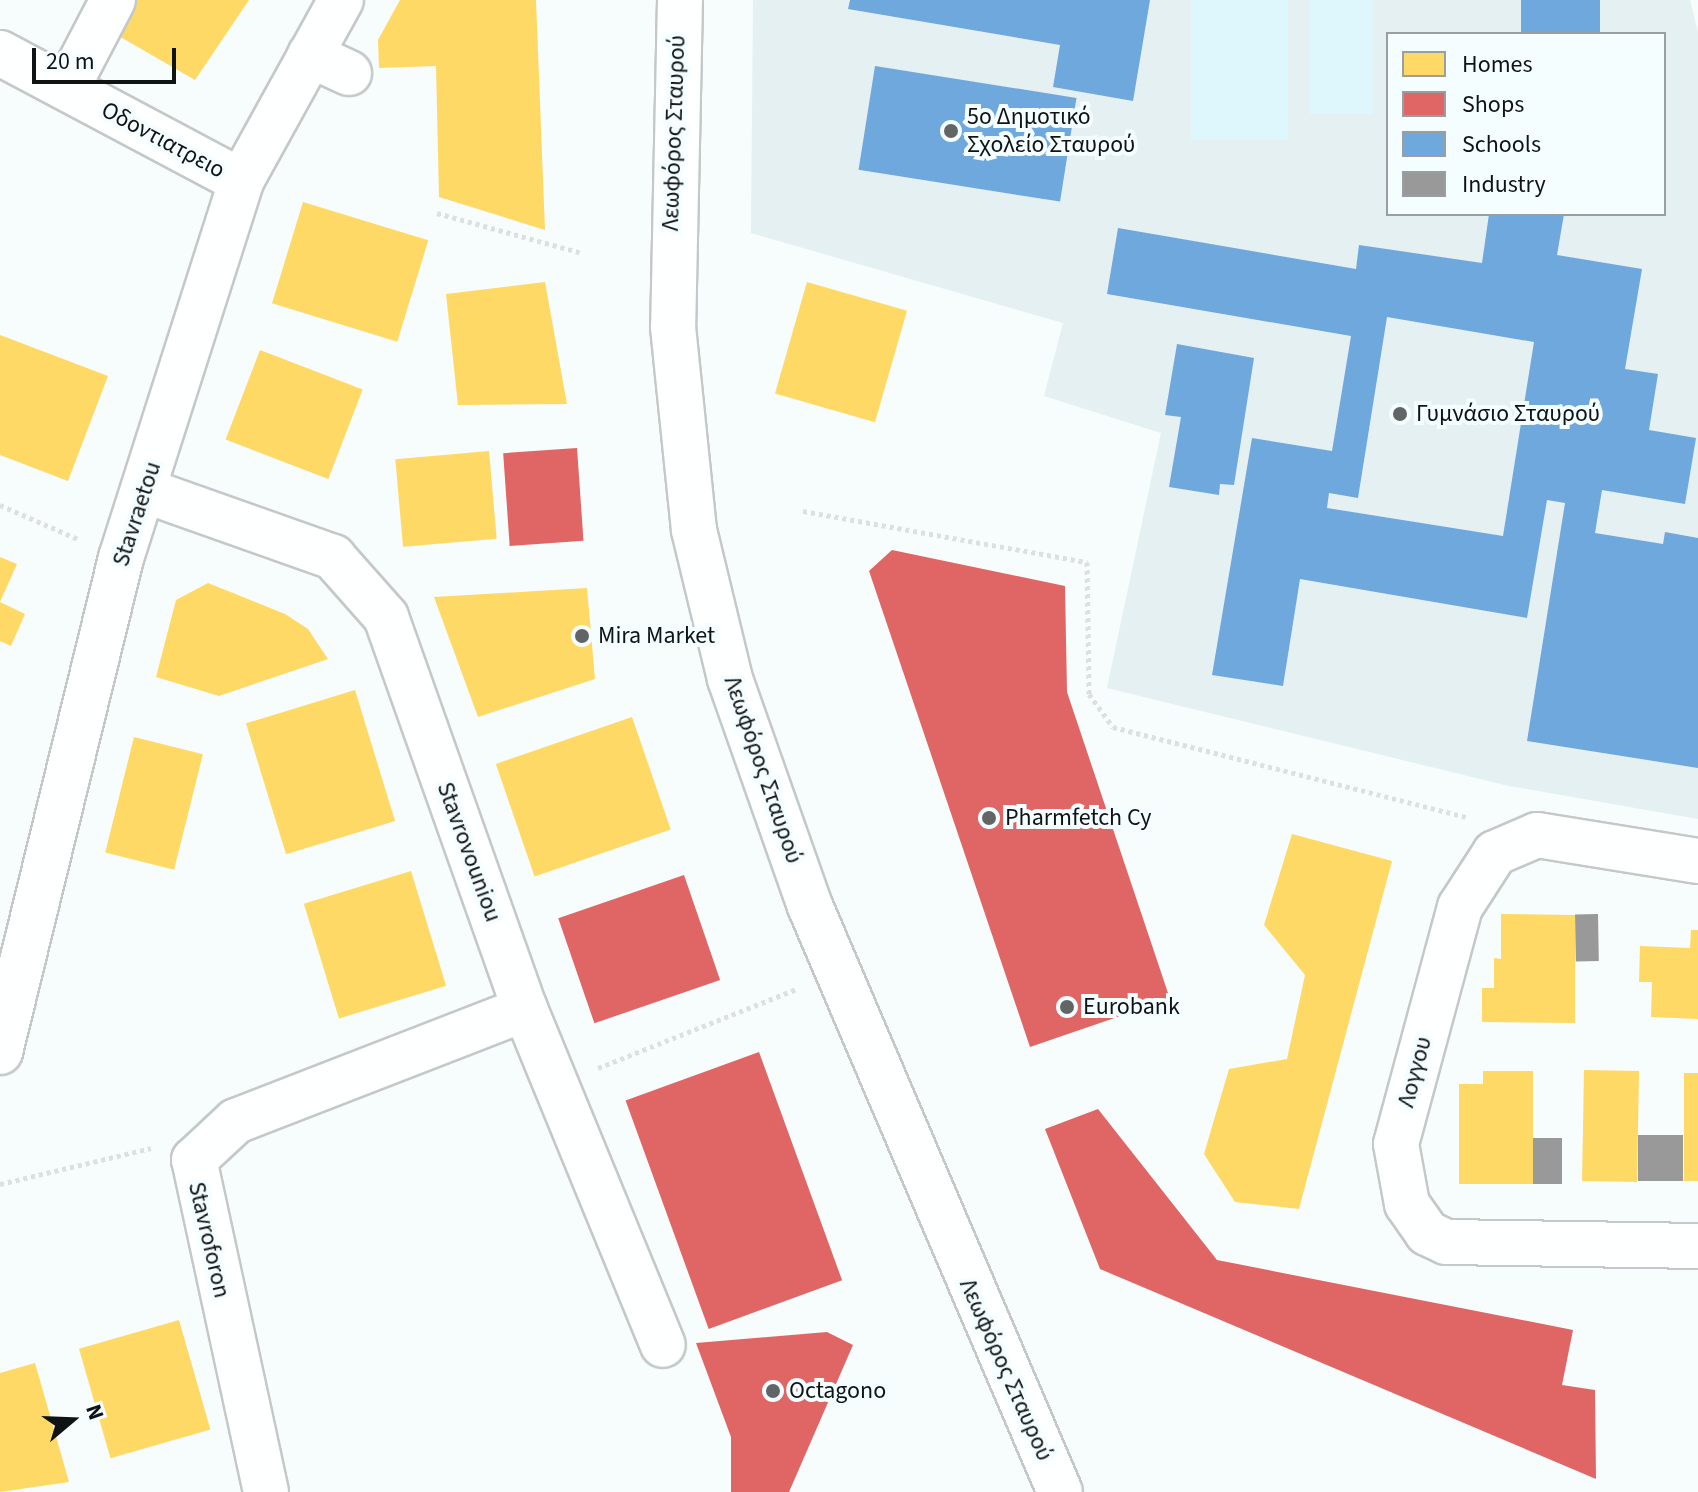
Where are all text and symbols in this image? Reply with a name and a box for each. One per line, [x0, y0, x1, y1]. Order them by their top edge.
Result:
scale bar [36, 32, 180, 82]
legend [1386, 32, 1666, 216]
street label: Λεωφόρος Σταυρού [656, 35, 692, 231]
text: 20 m [46, 44, 95, 79]
text: Homes [1462, 47, 1533, 82]
text: Shops [1462, 87, 1524, 122]
street label: Οδοντιατρειο [96, 95, 230, 185]
place label: 5ο Δημοτικό Σχολείο Σταυρού [967, 103, 1135, 159]
marker: 5ο Δημοτικό Σχολείο Σταυρού [942, 122, 960, 140]
text: Schools [1462, 127, 1541, 162]
text: Industry [1462, 167, 1546, 202]
place label: Γυμνάσιο Σταυρού [1416, 400, 1600, 428]
marker: Γυμνάσιο Σταυρού [1391, 405, 1409, 423]
street label: Stavraetou [107, 458, 167, 570]
place label: Mira Market [598, 622, 715, 650]
marker: Mira Market [573, 627, 591, 645]
street label: Λεωφόρος Σταυρού [717, 673, 809, 867]
street label: Stavrovouniou [430, 778, 508, 926]
place label: Pharmfetch Cy [1005, 804, 1152, 832]
marker: Pharmfetch Cy [980, 809, 998, 827]
place label: Eurobank [1083, 993, 1180, 1021]
marker: Eurobank [1058, 998, 1076, 1016]
street label: Λογγου [1392, 1034, 1438, 1110]
street label: Stavroforon [182, 1179, 236, 1301]
street label: Λεωφόρος Σταυρού [953, 1275, 1059, 1465]
place label: Octagono [789, 1377, 886, 1405]
north arrow [32, 1380, 112, 1460]
marker: Octagono [764, 1382, 782, 1400]
text: N [77, 1400, 112, 1424]

